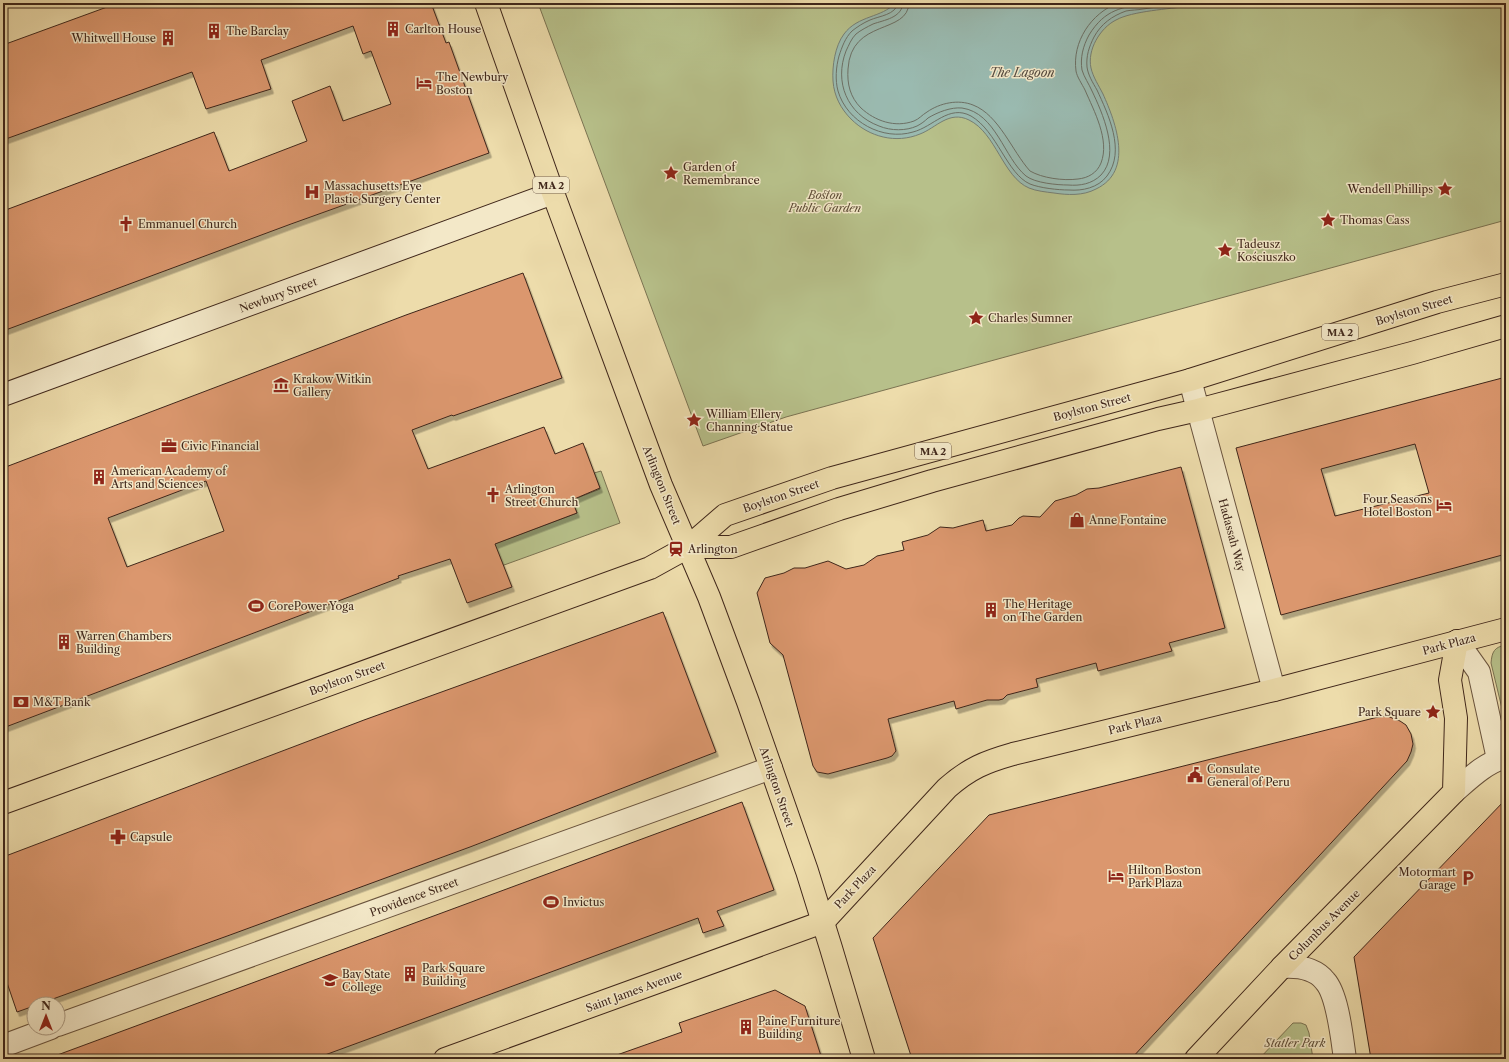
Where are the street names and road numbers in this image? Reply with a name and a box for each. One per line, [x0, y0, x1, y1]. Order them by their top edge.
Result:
road number: MA 2 [533, 177, 569, 193]
street label: Newbury Street [237, 274, 319, 316]
street label: Boylston Street [1374, 292, 1454, 328]
road number: MA 2 [1322, 324, 1358, 340]
street label: Boylston Street [1052, 390, 1132, 424]
street label: Arlington Street [639, 443, 684, 527]
road number: MA 2 [915, 443, 951, 459]
street label: Boylston Street [741, 476, 821, 516]
street label: Hadassah Way [1216, 497, 1249, 574]
street label: Park Plaza [1421, 630, 1477, 658]
street label: Boylston Street [307, 658, 387, 698]
street label: Park Plaza [1107, 711, 1163, 737]
street label: Arlington Street [756, 744, 797, 829]
street label: Park Plaza [831, 862, 879, 912]
street label: Providence Street [368, 874, 460, 920]
street label: Columbus Avenue [1285, 886, 1363, 964]
street label: Saint James Avenue [584, 967, 684, 1015]

